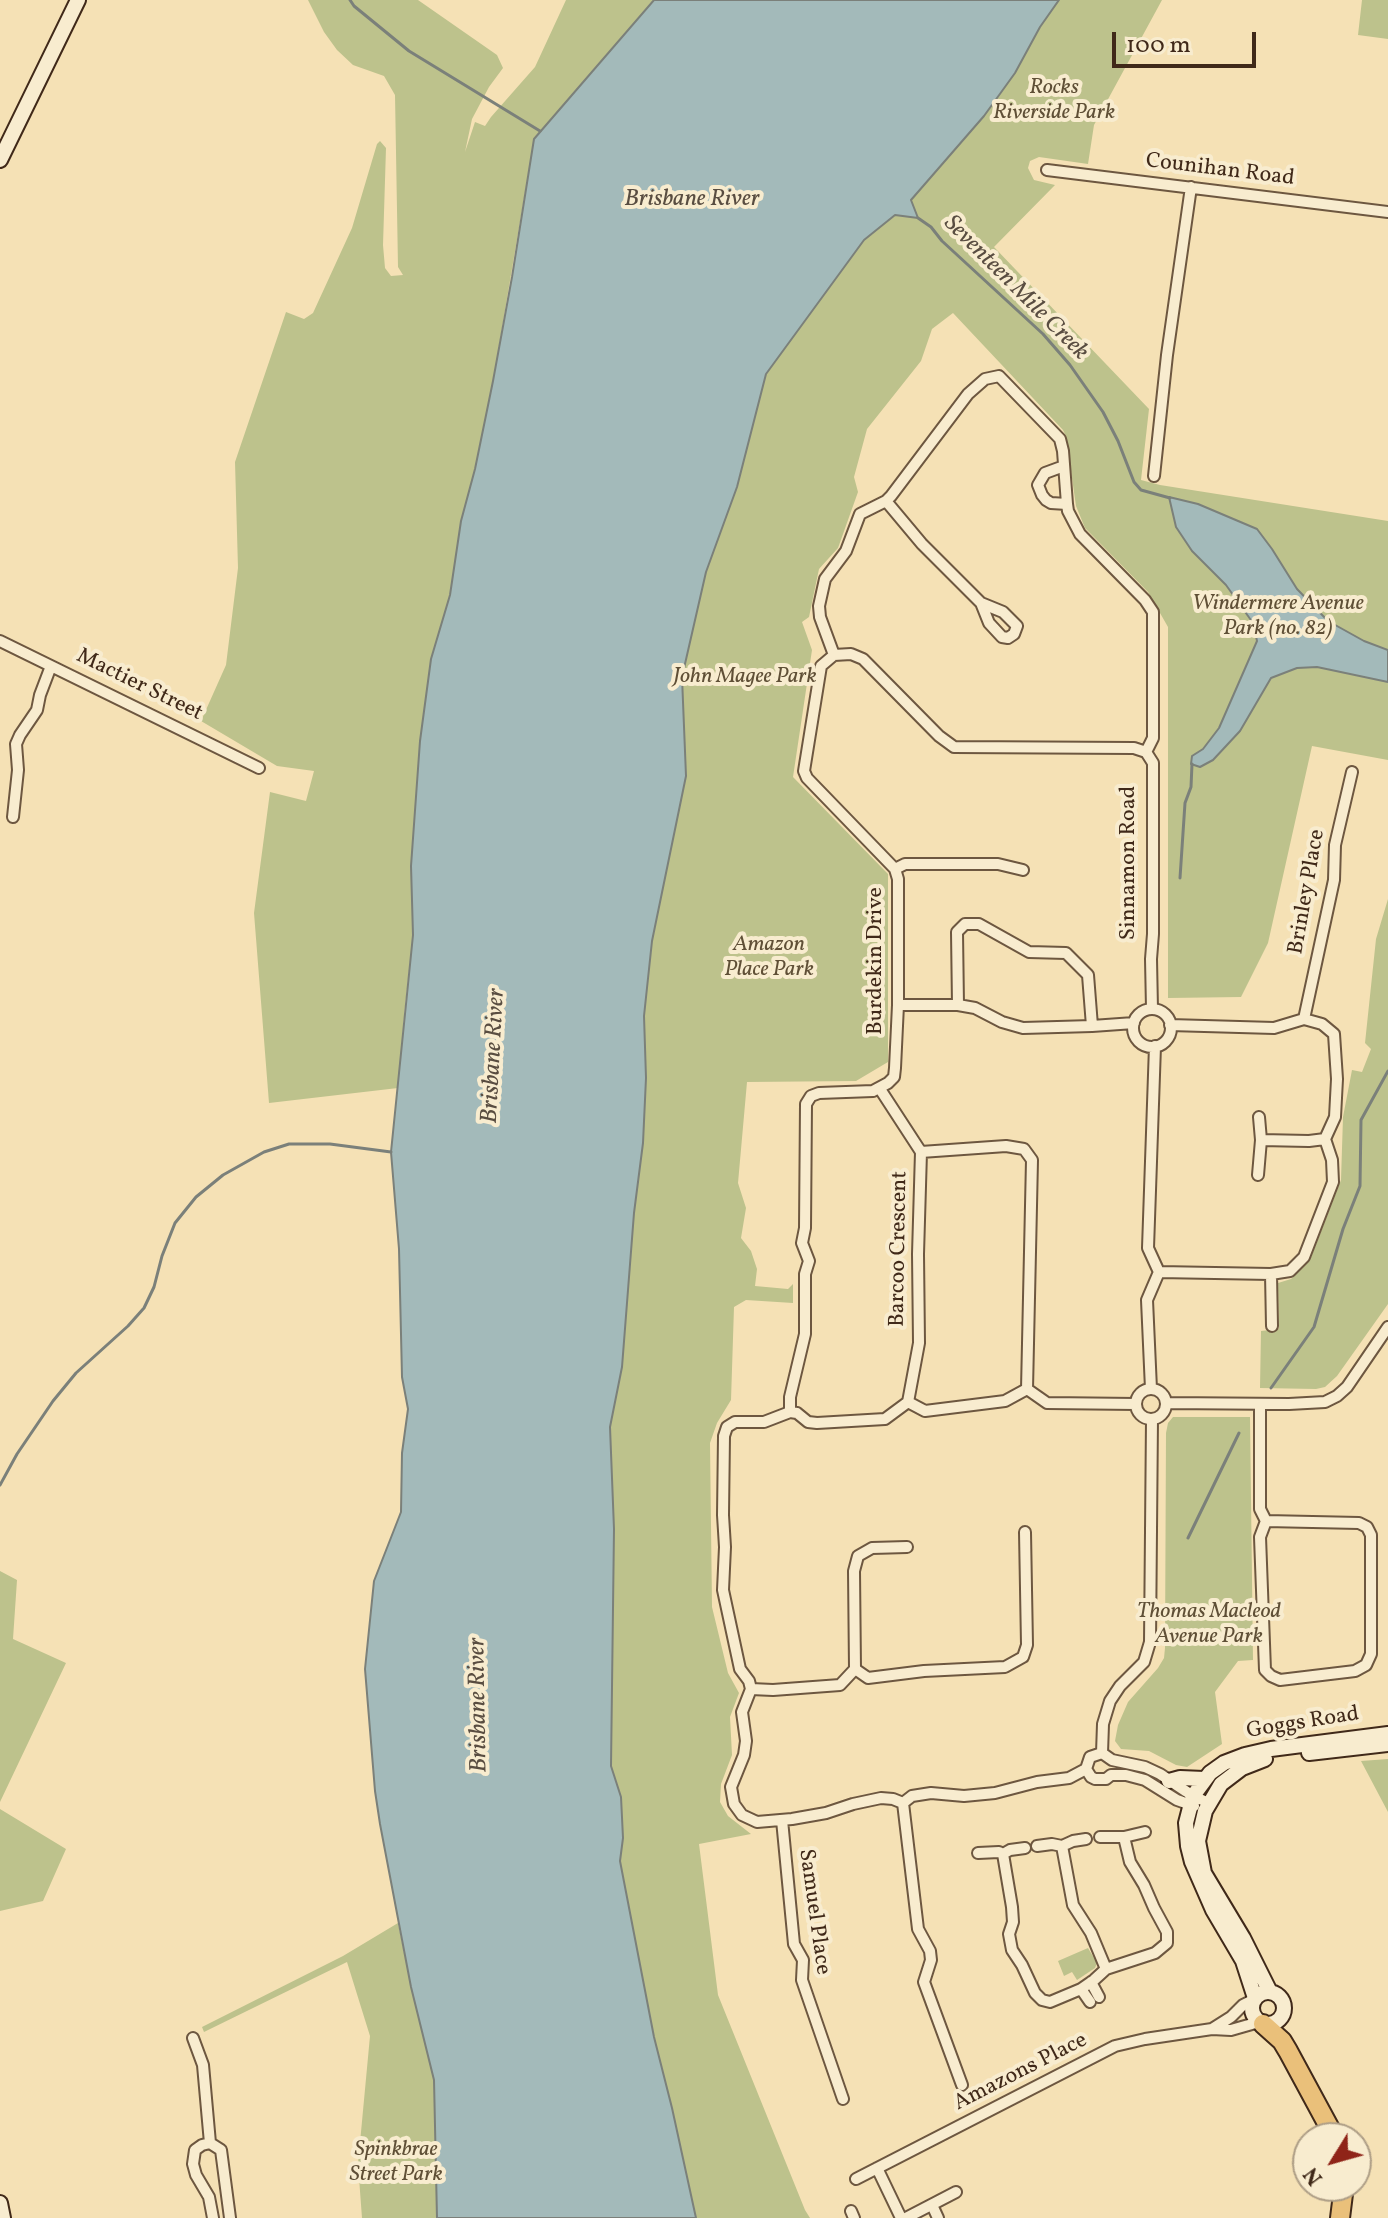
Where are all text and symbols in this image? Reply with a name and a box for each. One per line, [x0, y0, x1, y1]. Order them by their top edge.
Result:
scale bar [1116, 16, 1260, 66]
text: 100 m [1126, 29, 1191, 63]
park label: Rocks Riverside Park [993, 76, 1115, 128]
street label: Counihan Road [1144, 149, 1296, 193]
water label: Brisbane River [624, 187, 760, 215]
water label: Seventeen Mile Creek [936, 210, 1094, 368]
park label: Windermere Avenue Park (no. 82) [1192, 592, 1364, 644]
street label: Mactier Street [72, 644, 206, 728]
park label: John Magee Park [673, 665, 817, 691]
street label: Sinnamon Road [1117, 786, 1143, 940]
street label: Brinley Place [1284, 827, 1332, 957]
street label: Burdekin Drive [864, 887, 890, 1035]
park label: Amazon Place Park [724, 933, 814, 984]
water label: Brisbane River [477, 988, 513, 1124]
street label: Barcoo Crescent [885, 1171, 915, 1327]
park label: Thomas Macleod Avenue Park [1137, 1600, 1281, 1652]
water label: Brisbane River [464, 1637, 496, 1773]
street label: Goggs Road [1245, 1702, 1361, 1746]
street label: Samuel Place [791, 1847, 835, 1977]
street label: Amazons Place [950, 2028, 1092, 2118]
north arrow [1292, 2122, 1372, 2202]
park label: Spinkbrae Street Park [349, 2138, 443, 2190]
text: N [1297, 2160, 1331, 2191]

